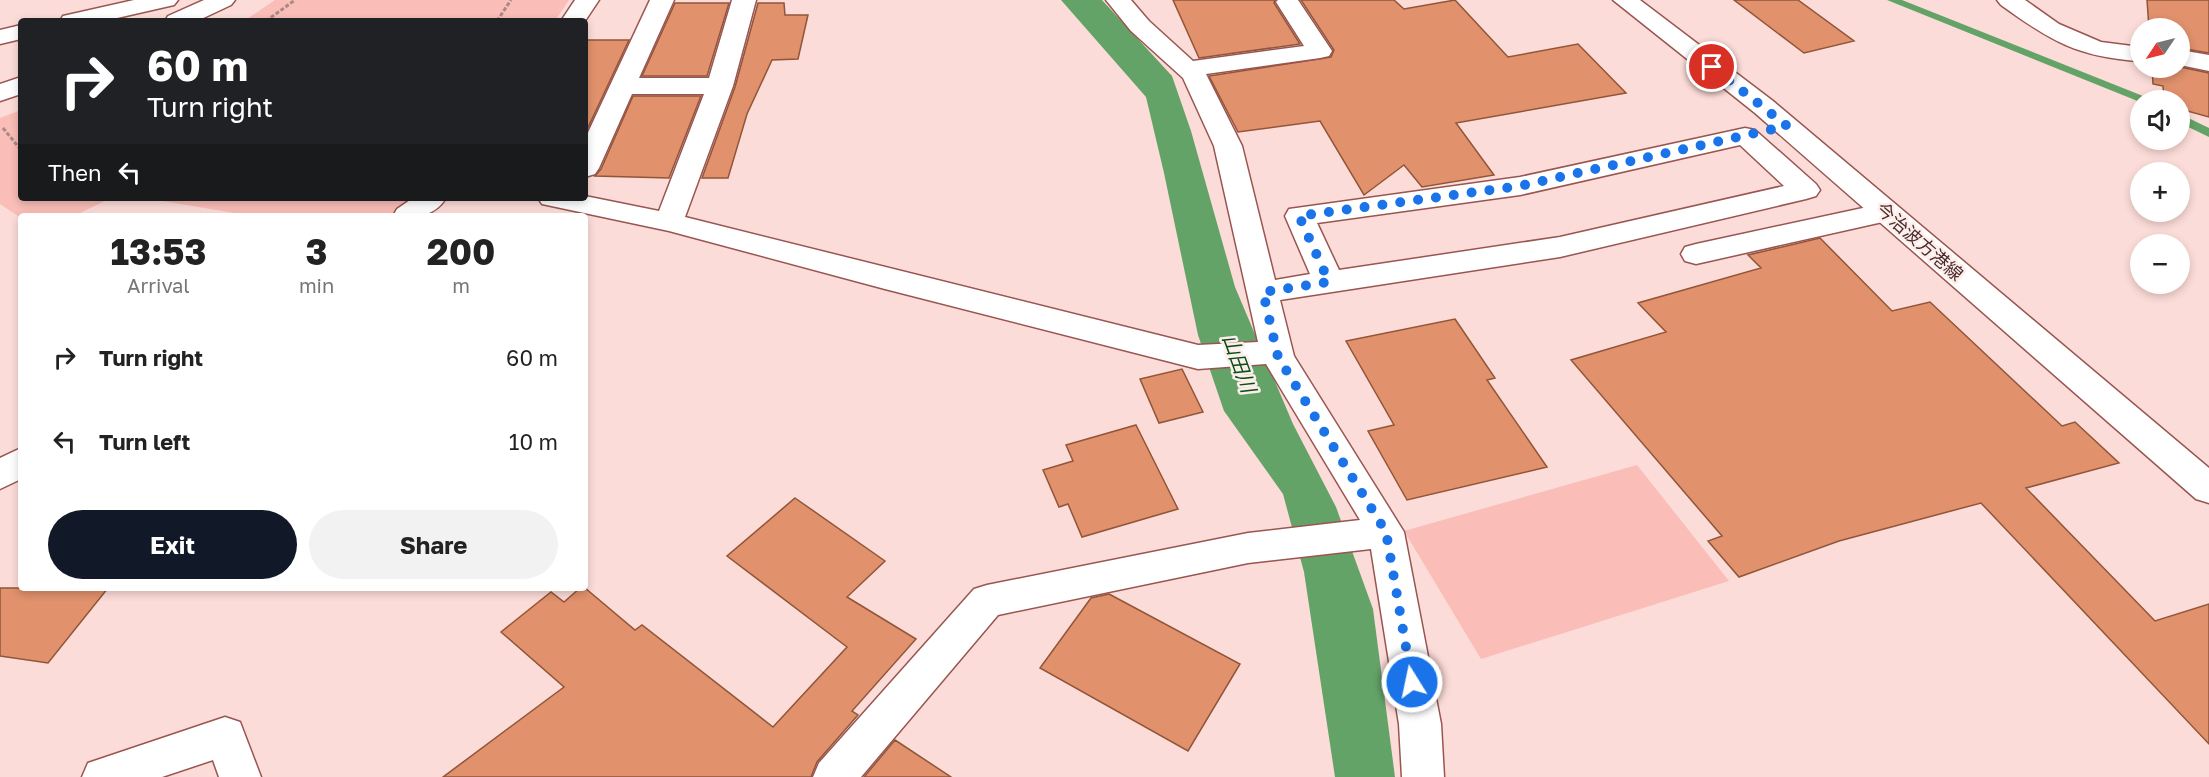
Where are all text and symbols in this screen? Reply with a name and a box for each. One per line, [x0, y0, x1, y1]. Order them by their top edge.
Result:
north arrow [2130, 18, 2190, 78]
map controls [2130, 18, 2190, 294]
text: 60 m [147, 40, 248, 90]
pin [1686, 41, 1737, 92]
icon: right [48, 42, 126, 120]
icon: arrive [1695, 50, 1728, 83]
button: sound [2130, 90, 2190, 150]
text: Turn right [147, 91, 273, 123]
icon: left [113, 156, 146, 189]
text: Then [48, 159, 101, 186]
button: + [2130, 162, 2190, 222]
street label: 今治波方港線 [1872, 197, 1968, 285]
text: 13:53 [110, 230, 206, 273]
text: 3 [306, 230, 328, 273]
text: 200 [427, 230, 496, 273]
button: − [2130, 234, 2190, 294]
text: Arrival [127, 273, 190, 297]
text: min [299, 273, 334, 297]
text: m [452, 273, 470, 297]
water label: 山田川 [1218, 331, 1262, 397]
icon: right [48, 341, 81, 374]
text: Turn right [99, 344, 203, 371]
text: 60 m [506, 344, 558, 371]
icon: left [48, 425, 81, 458]
text: Turn left [99, 428, 190, 455]
text: 10 m [509, 428, 558, 455]
button: Exit [48, 510, 297, 579]
button: Share [309, 510, 558, 579]
position arrow [1380, 650, 1444, 714]

